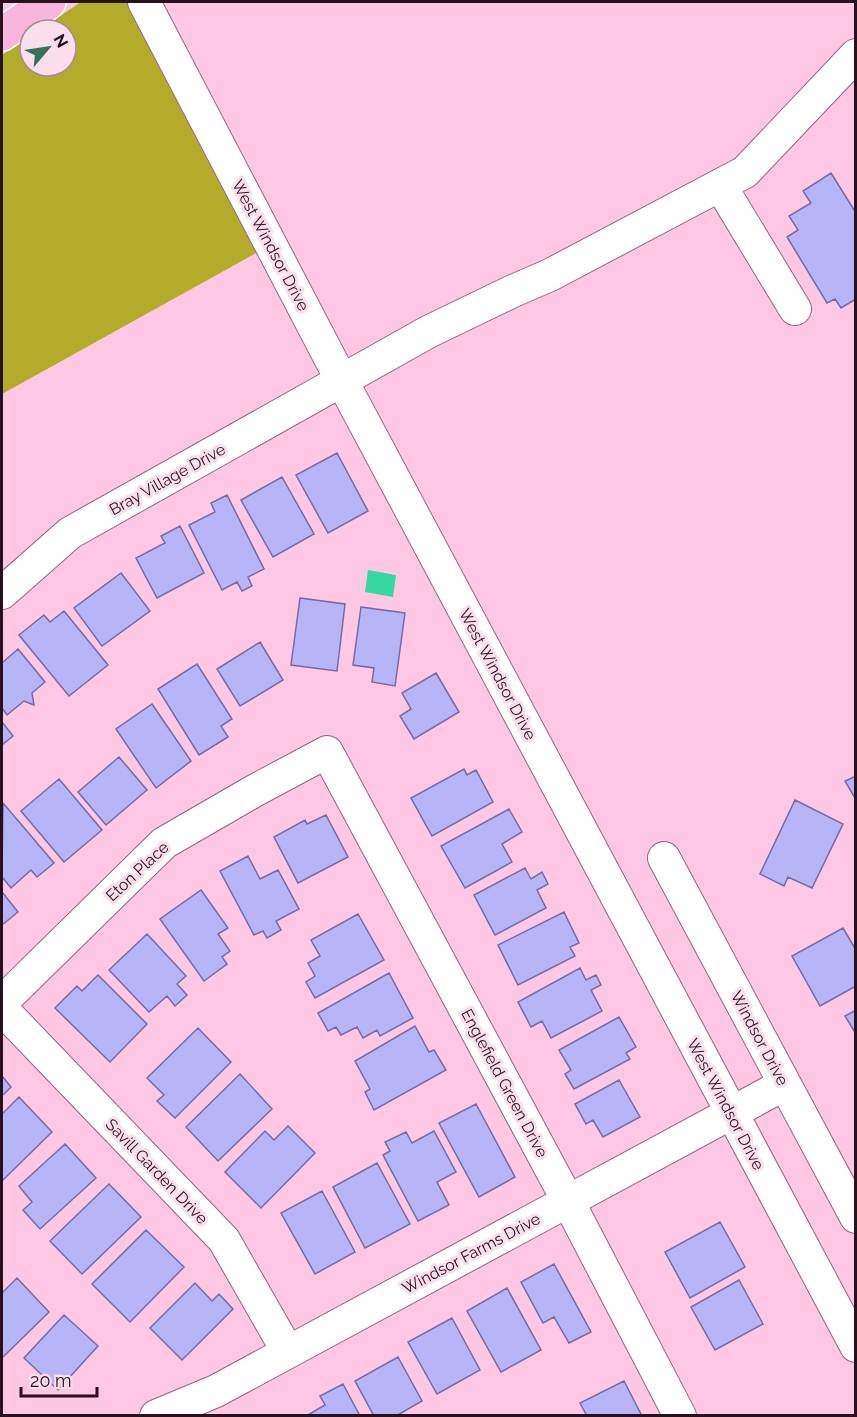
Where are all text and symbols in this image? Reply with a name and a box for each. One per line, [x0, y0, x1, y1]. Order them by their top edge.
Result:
north arrow [18, 18, 78, 78]
text: N [49, 31, 72, 51]
street label: West Windsor Drive [228, 176, 313, 314]
street label: Bray Village Drive [106, 440, 229, 519]
street label: West Windsor Drive [455, 605, 540, 743]
street label: Eton Place [102, 838, 173, 905]
street label: Windsor Drive [727, 988, 792, 1089]
street label: Englefield Green Drive [457, 1006, 552, 1161]
street label: West Windsor Drive [683, 1035, 768, 1173]
street label: Savill Garden Drive [102, 1115, 212, 1228]
street label: Windsor Farms Drive [399, 1209, 543, 1298]
scale bar [21, 1360, 98, 1398]
text: 20 m [30, 1370, 72, 1391]

